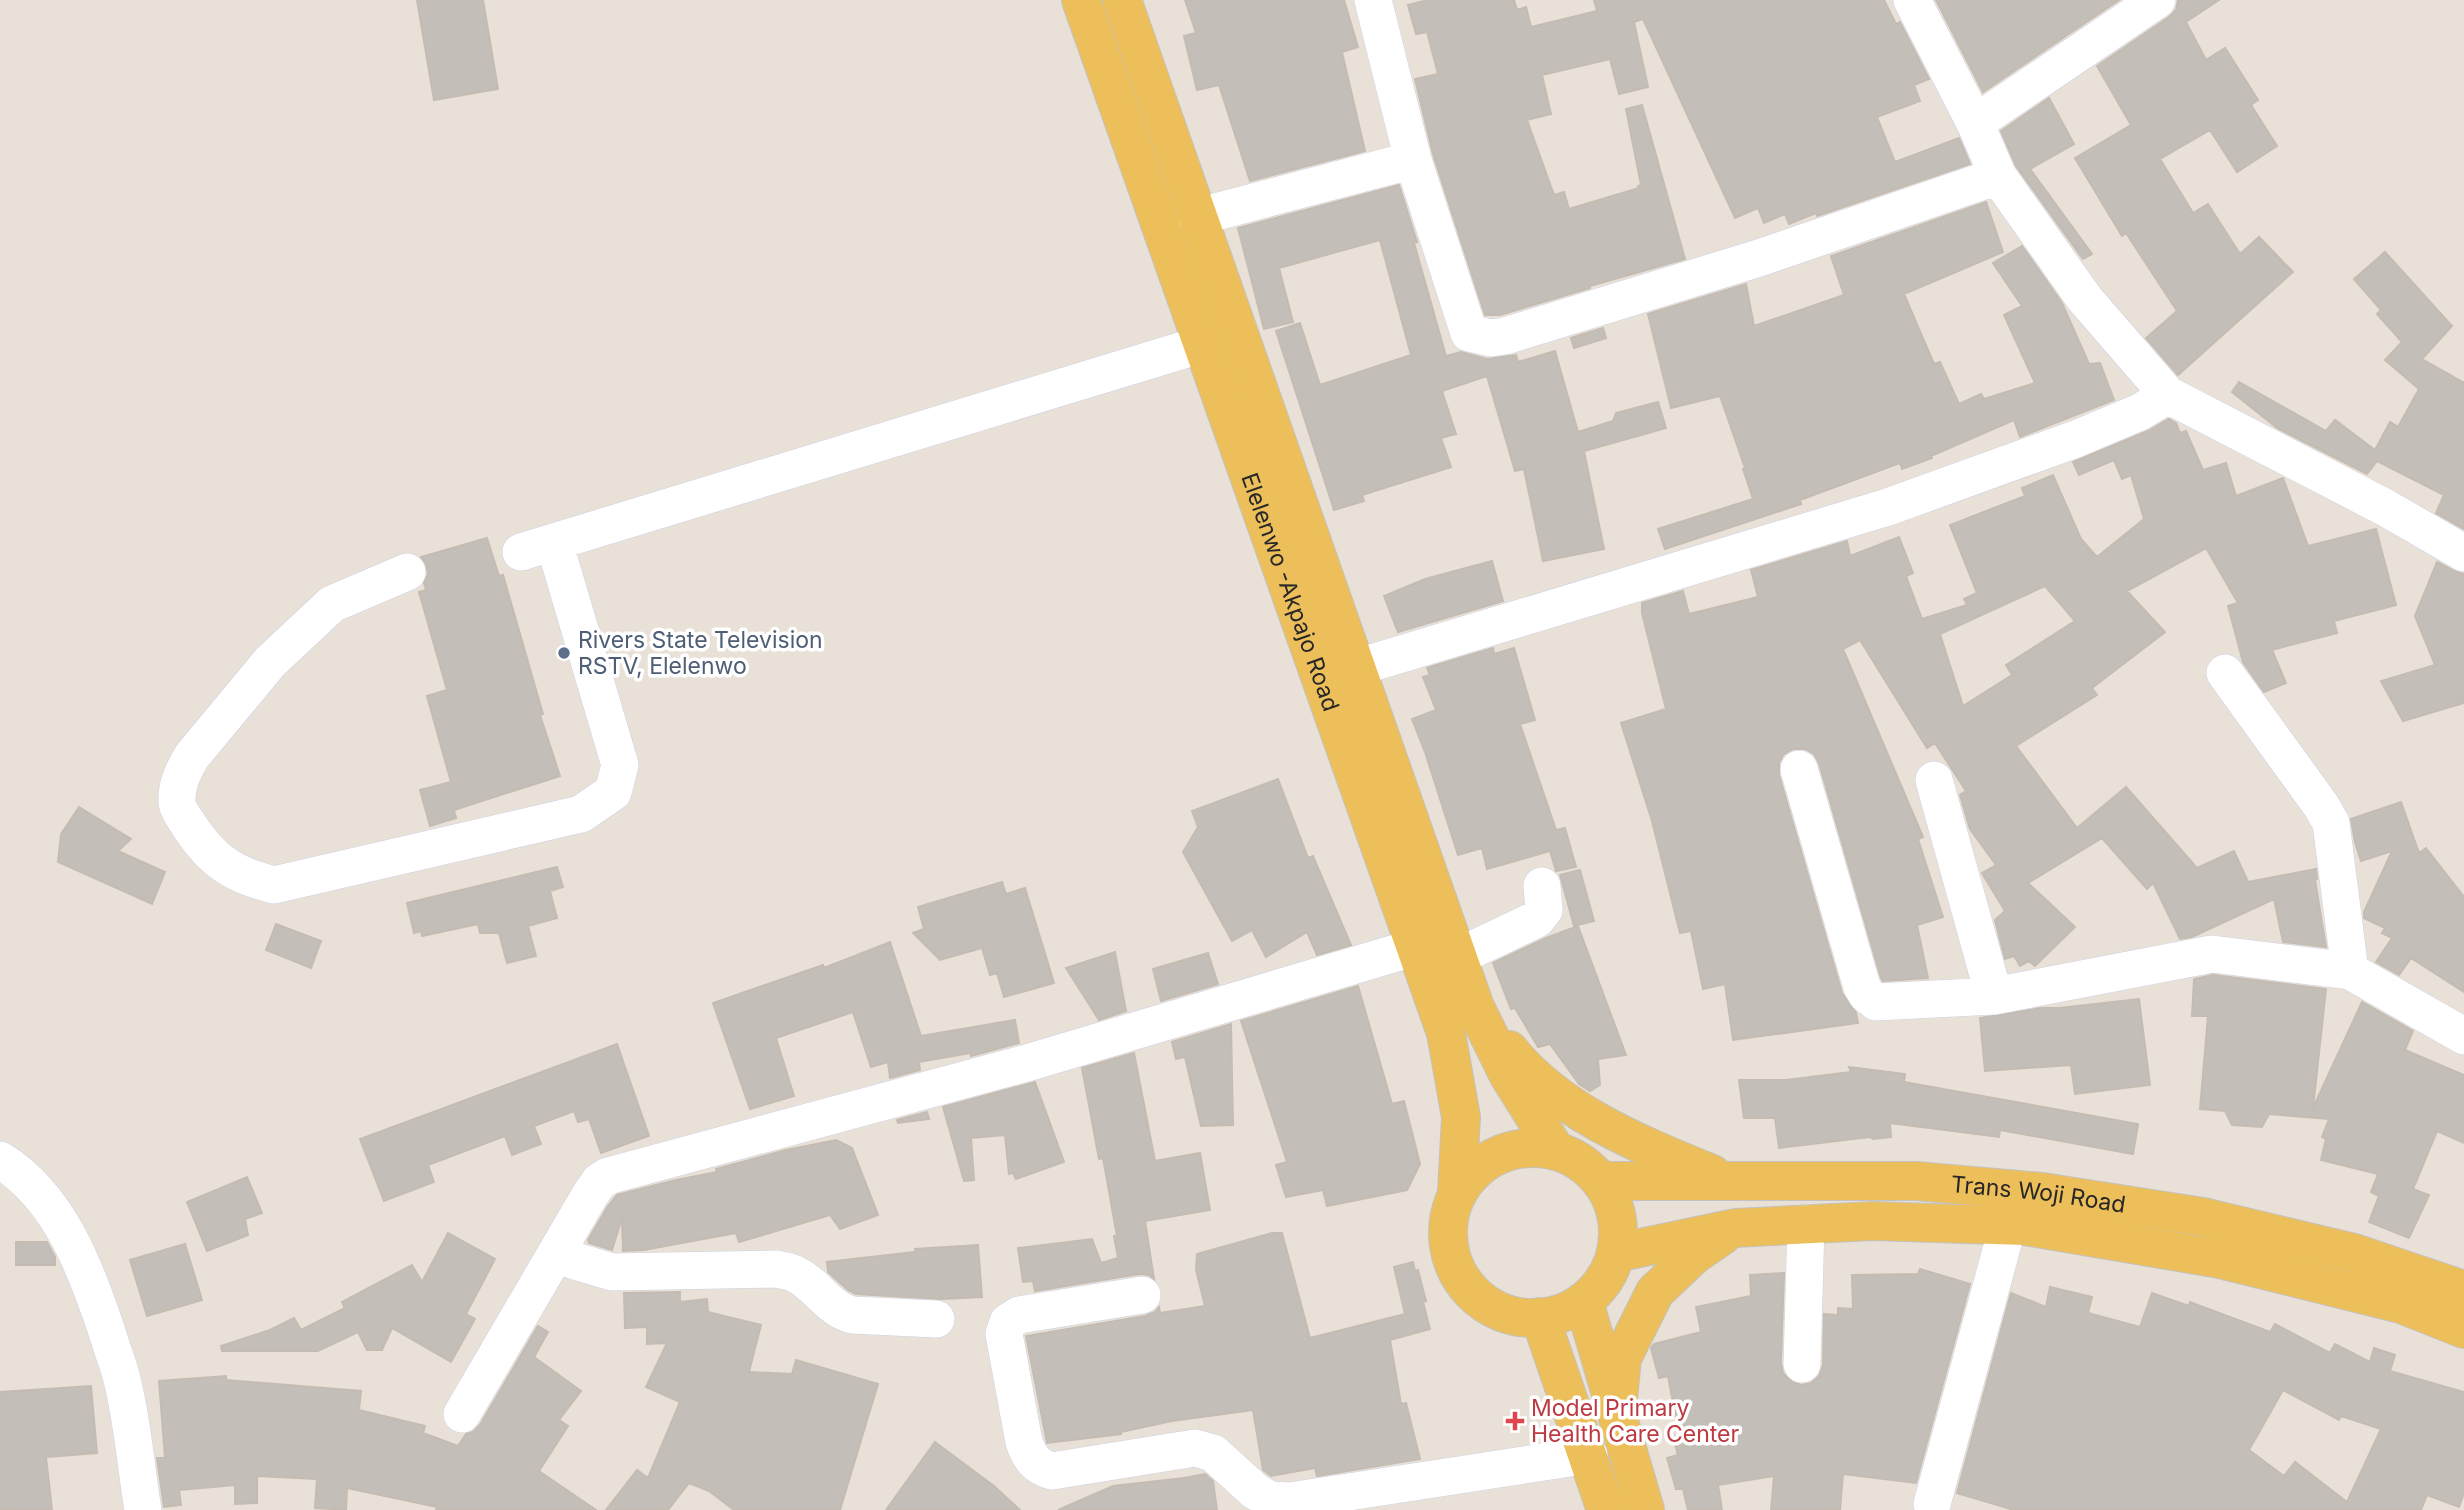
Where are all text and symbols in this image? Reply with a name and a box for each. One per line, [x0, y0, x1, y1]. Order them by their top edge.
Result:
street label: Elelenwo -Akpajo Road [1235, 469, 1345, 715]
place label: Rivers State Television RSTV, Elelenwo [578, 626, 823, 680]
marker: Rivers State Television RSTV, Elelenwo [556, 645, 572, 661]
street label: Trans Woji Road [1950, 1170, 2128, 1219]
place label: Model Primary Health Care Center [1531, 1394, 1740, 1448]
marker: Model Primary Health Care Center [1505, 1411, 1525, 1431]

